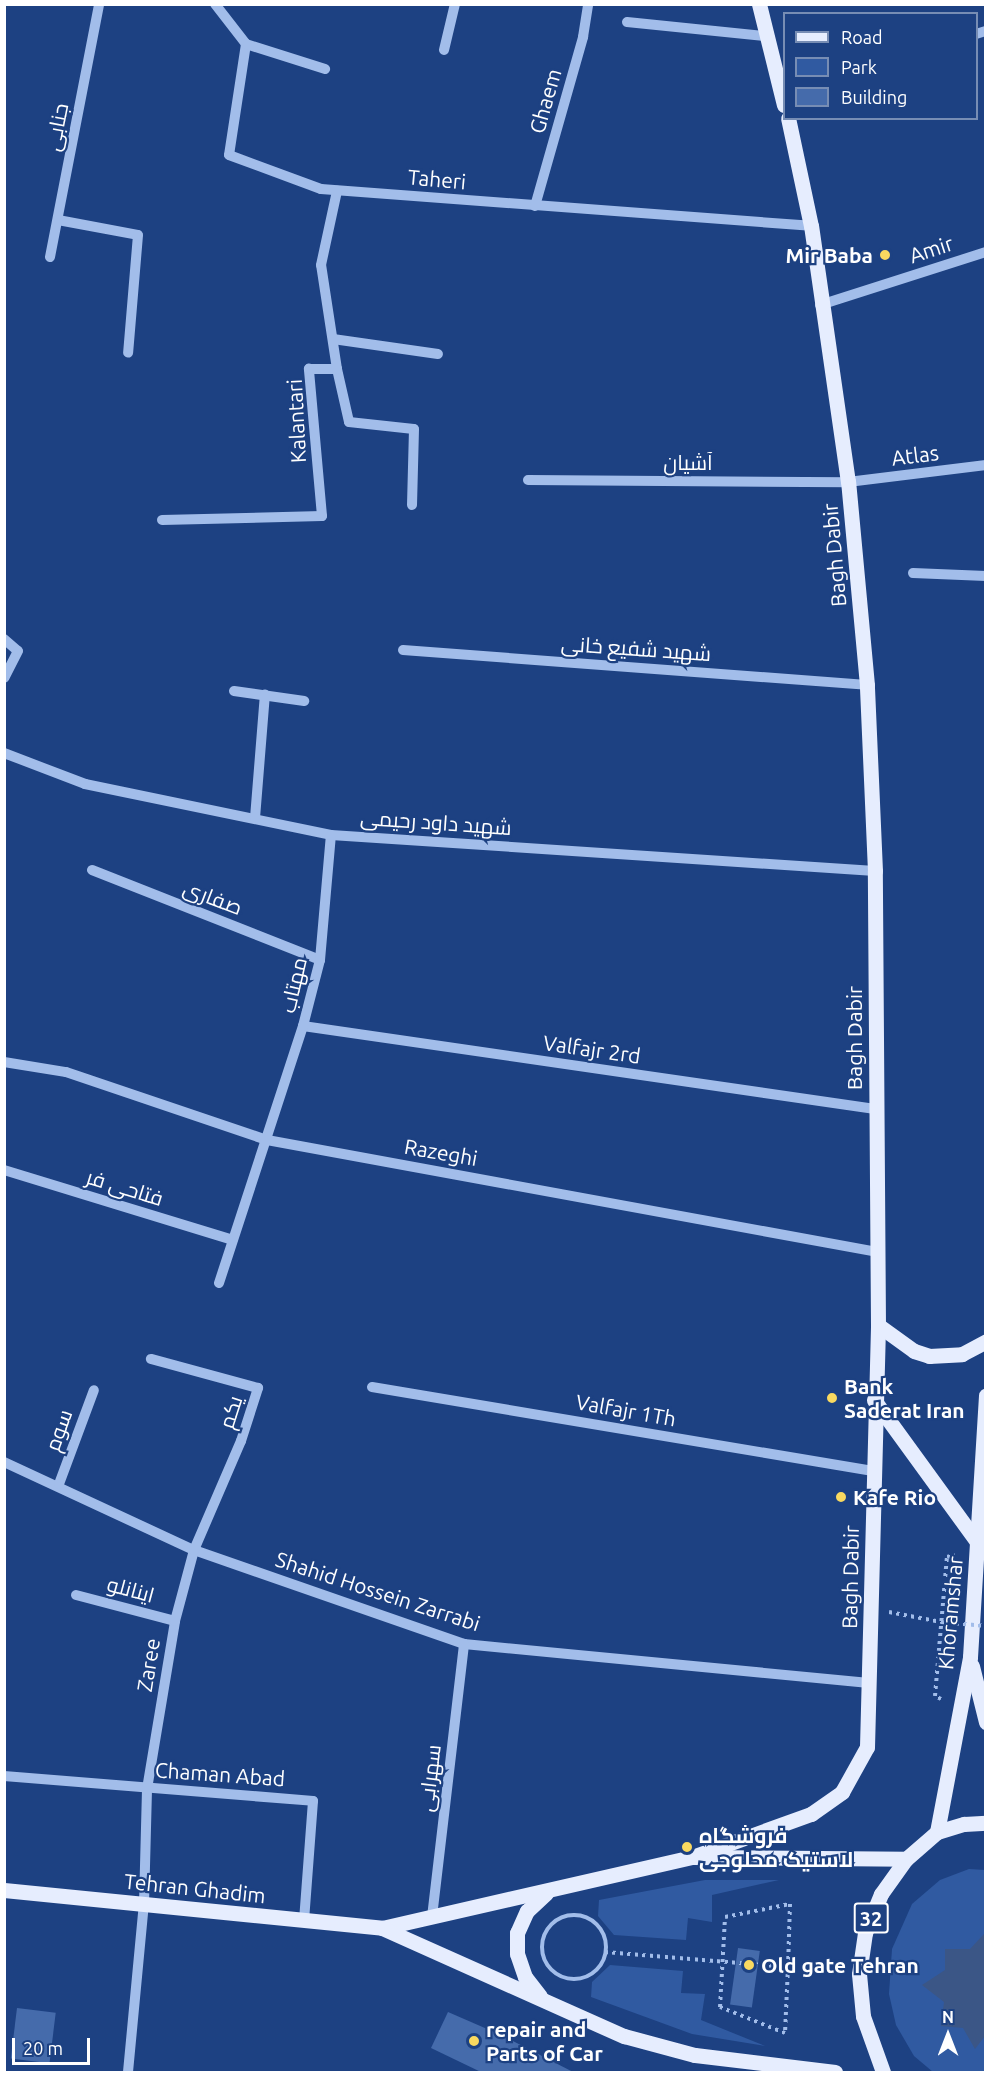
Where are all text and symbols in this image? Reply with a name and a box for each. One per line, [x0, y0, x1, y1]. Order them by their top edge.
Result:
legend [783, 12, 978, 120]
text: Road [841, 27, 883, 47]
text: Park [841, 57, 877, 77]
street label: Ghaem [524, 66, 566, 136]
text: Building [841, 87, 907, 107]
street label: جنابی [39, 101, 73, 153]
street label: Taheri [407, 164, 467, 194]
street label: Amir [906, 230, 956, 268]
place label: Mir Baba [786, 242, 873, 268]
marker: Mir Baba [878, 248, 892, 262]
street label: Kalantari [281, 378, 311, 464]
street label: Atlas [890, 440, 940, 470]
street label: آشیان [663, 449, 713, 475]
street label: Bagh Dabir [817, 502, 851, 608]
street label: شهید شفیع خانی [560, 630, 712, 666]
street label: شهید داود رحیمی [359, 804, 513, 840]
street label: صفاری [180, 874, 246, 920]
street label: مهتاب [274, 955, 312, 1015]
street label: Bagh Dabir [841, 986, 867, 1090]
street label: Valfajr 2rd [542, 1030, 642, 1068]
street label: Razeghi [402, 1133, 480, 1171]
street label: فتاحی فر [83, 1163, 167, 1211]
place label: Bank Saderat Iran [844, 1373, 965, 1423]
street label: Valfajr 1Th [574, 1389, 678, 1431]
marker: Bank Saderat Iran [825, 1391, 839, 1405]
street label: یکم [213, 1392, 247, 1432]
street label: سوم [39, 1406, 77, 1454]
place label: Kafe Rio [853, 1484, 936, 1510]
marker: Kafe Rio [834, 1490, 848, 1504]
street label: Bagh Dabir [836, 1525, 864, 1629]
street label: Shahid Hossein Zarrabi [273, 1546, 483, 1636]
street label: Khoramshar [932, 1555, 968, 1671]
street label: اینانلو [105, 1571, 157, 1607]
street label: Zaree [131, 1636, 165, 1694]
street label: سهرابی [412, 1743, 446, 1813]
street label: Chaman Abad [154, 1757, 286, 1791]
place label: فروشگاه لاستیک محلوجی [699, 1822, 853, 1872]
marker: فروشگاه لاستیک محلوجی [680, 1840, 694, 1854]
street label: Tehran Ghadim [123, 1868, 267, 1908]
road number: 32 [853, 1901, 889, 1935]
place label: Old gate Tehran [761, 1952, 919, 1978]
marker: Old gate Tehran [742, 1958, 756, 1972]
north arrow [918, 2005, 978, 2065]
text: N [942, 2008, 954, 2026]
place label: repair and Parts of Car [486, 2016, 603, 2066]
scale bar [15, 2026, 93, 2064]
marker: repair and Parts of Car [467, 2034, 481, 2048]
text: 20 m [23, 2038, 63, 2058]

